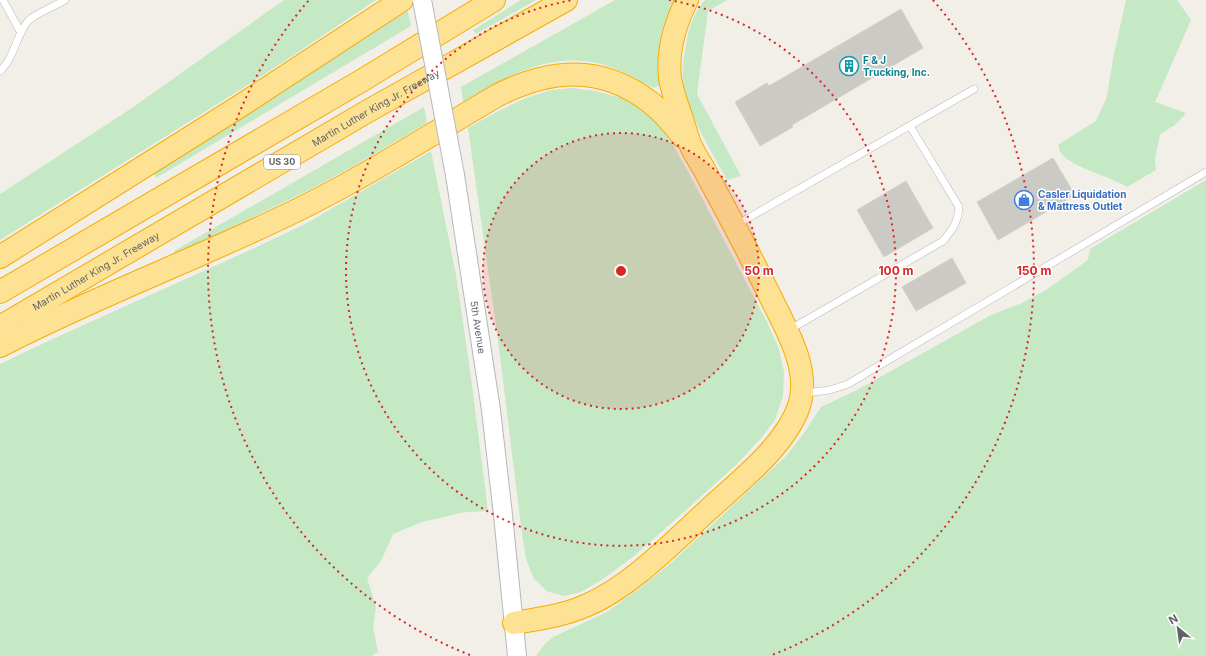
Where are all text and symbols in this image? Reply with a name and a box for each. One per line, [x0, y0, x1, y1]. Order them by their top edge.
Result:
place label: F & J Trucking, Inc. [863, 54, 930, 79]
building icon: F & J Trucking, Inc. [838, 55, 860, 77]
street label: Martin Luther King Jr. Freeway [310, 66, 442, 149]
road number: US 30 [264, 155, 300, 169]
place label: Casler Liquidation & Mattress Outlet [1038, 188, 1126, 212]
shop icon: Casler Liquidation & Mattress Outlet [1013, 189, 1035, 211]
street label: Martin Luther King Jr. Freeway [30, 229, 162, 313]
text: 50 m [744, 263, 774, 278]
text: 100 m [878, 263, 914, 278]
text: 150 m [1017, 263, 1051, 278]
centre of rings [614, 264, 628, 278]
street label: 5th Avenue [468, 300, 488, 355]
north arrow [1158, 608, 1198, 648]
text: N [1166, 611, 1180, 627]

